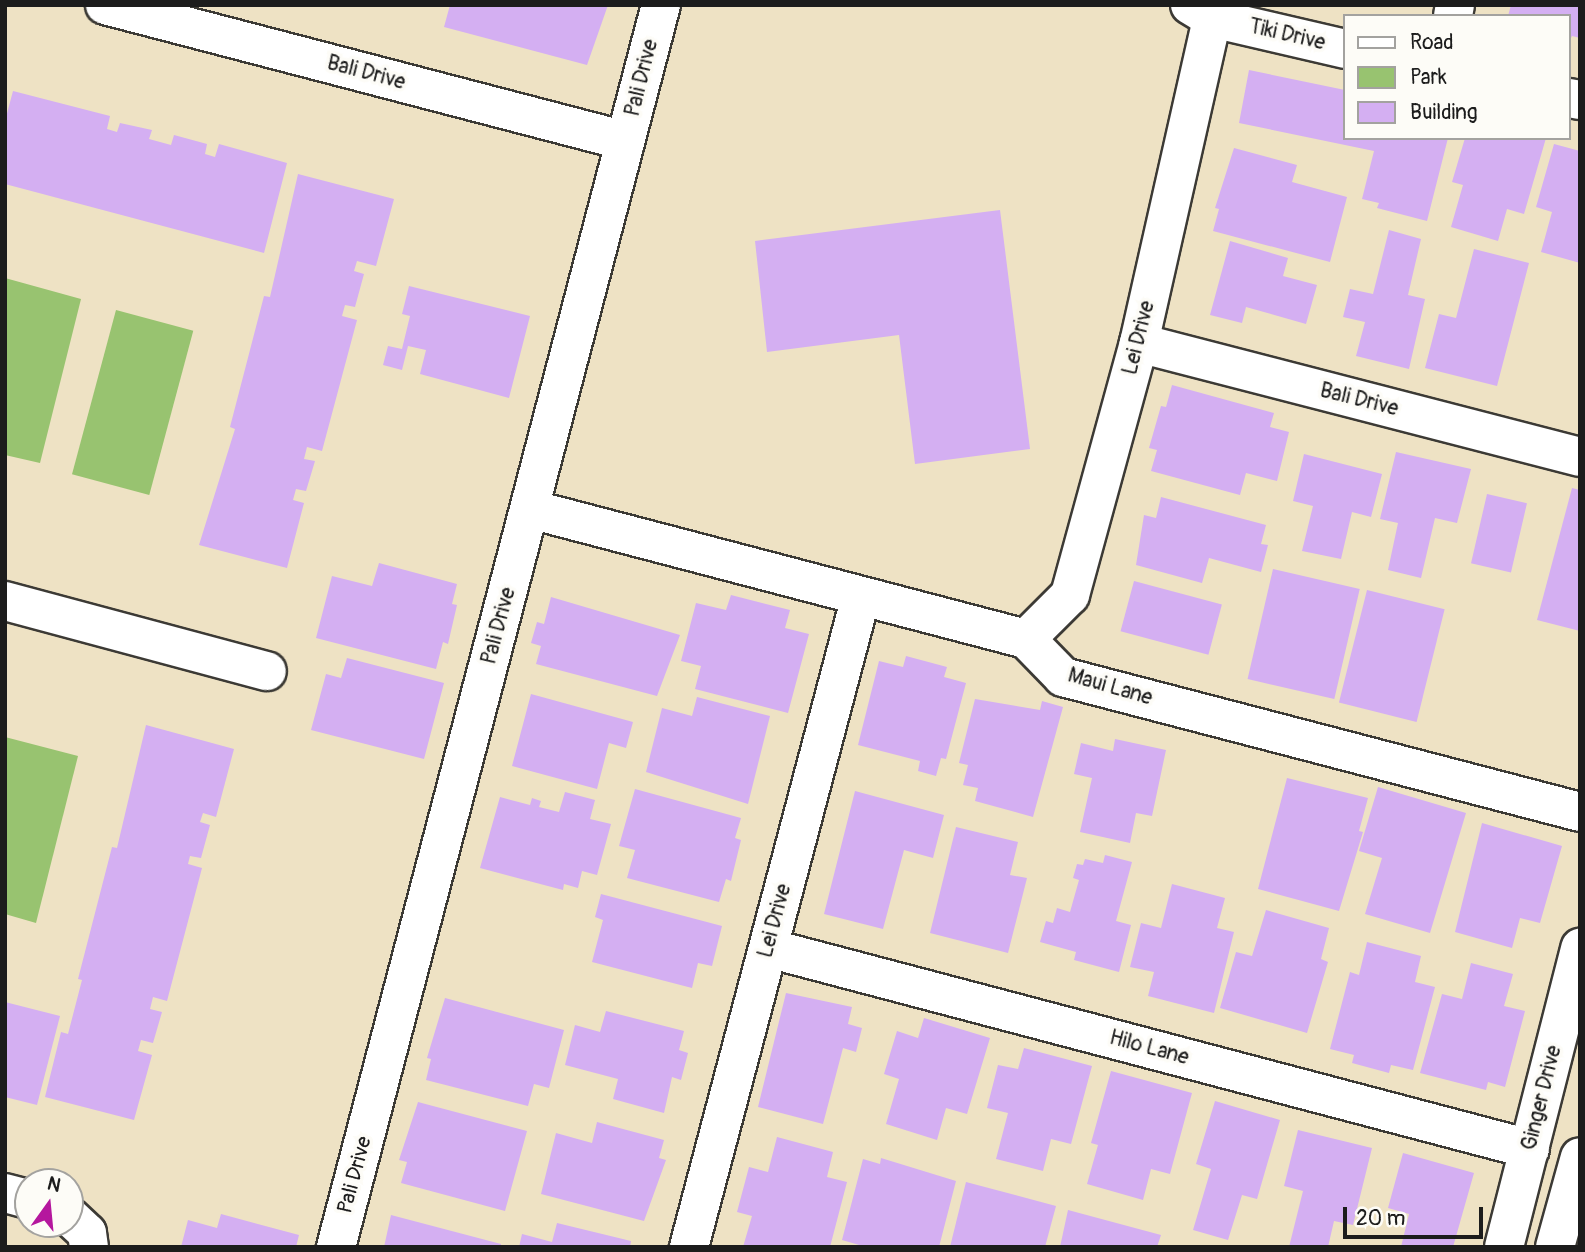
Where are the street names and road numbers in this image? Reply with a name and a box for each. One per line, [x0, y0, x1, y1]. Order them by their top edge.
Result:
street label: Tiki Drive [1247, 14, 1327, 56]
street label: Pali Drive [620, 37, 664, 119]
street label: Bali Drive [324, 51, 408, 95]
street label: Lei Drive [1118, 298, 1160, 378]
street label: Bali Drive [1317, 378, 1401, 422]
street label: Pali Drive [477, 585, 521, 667]
street label: Maui Lane [1065, 663, 1155, 711]
street label: Lei Drive [753, 881, 797, 961]
street label: Hilo Lane [1107, 1025, 1191, 1071]
street label: Ginger Drive [1517, 1043, 1567, 1153]
street label: Pali Drive [333, 1134, 377, 1216]

